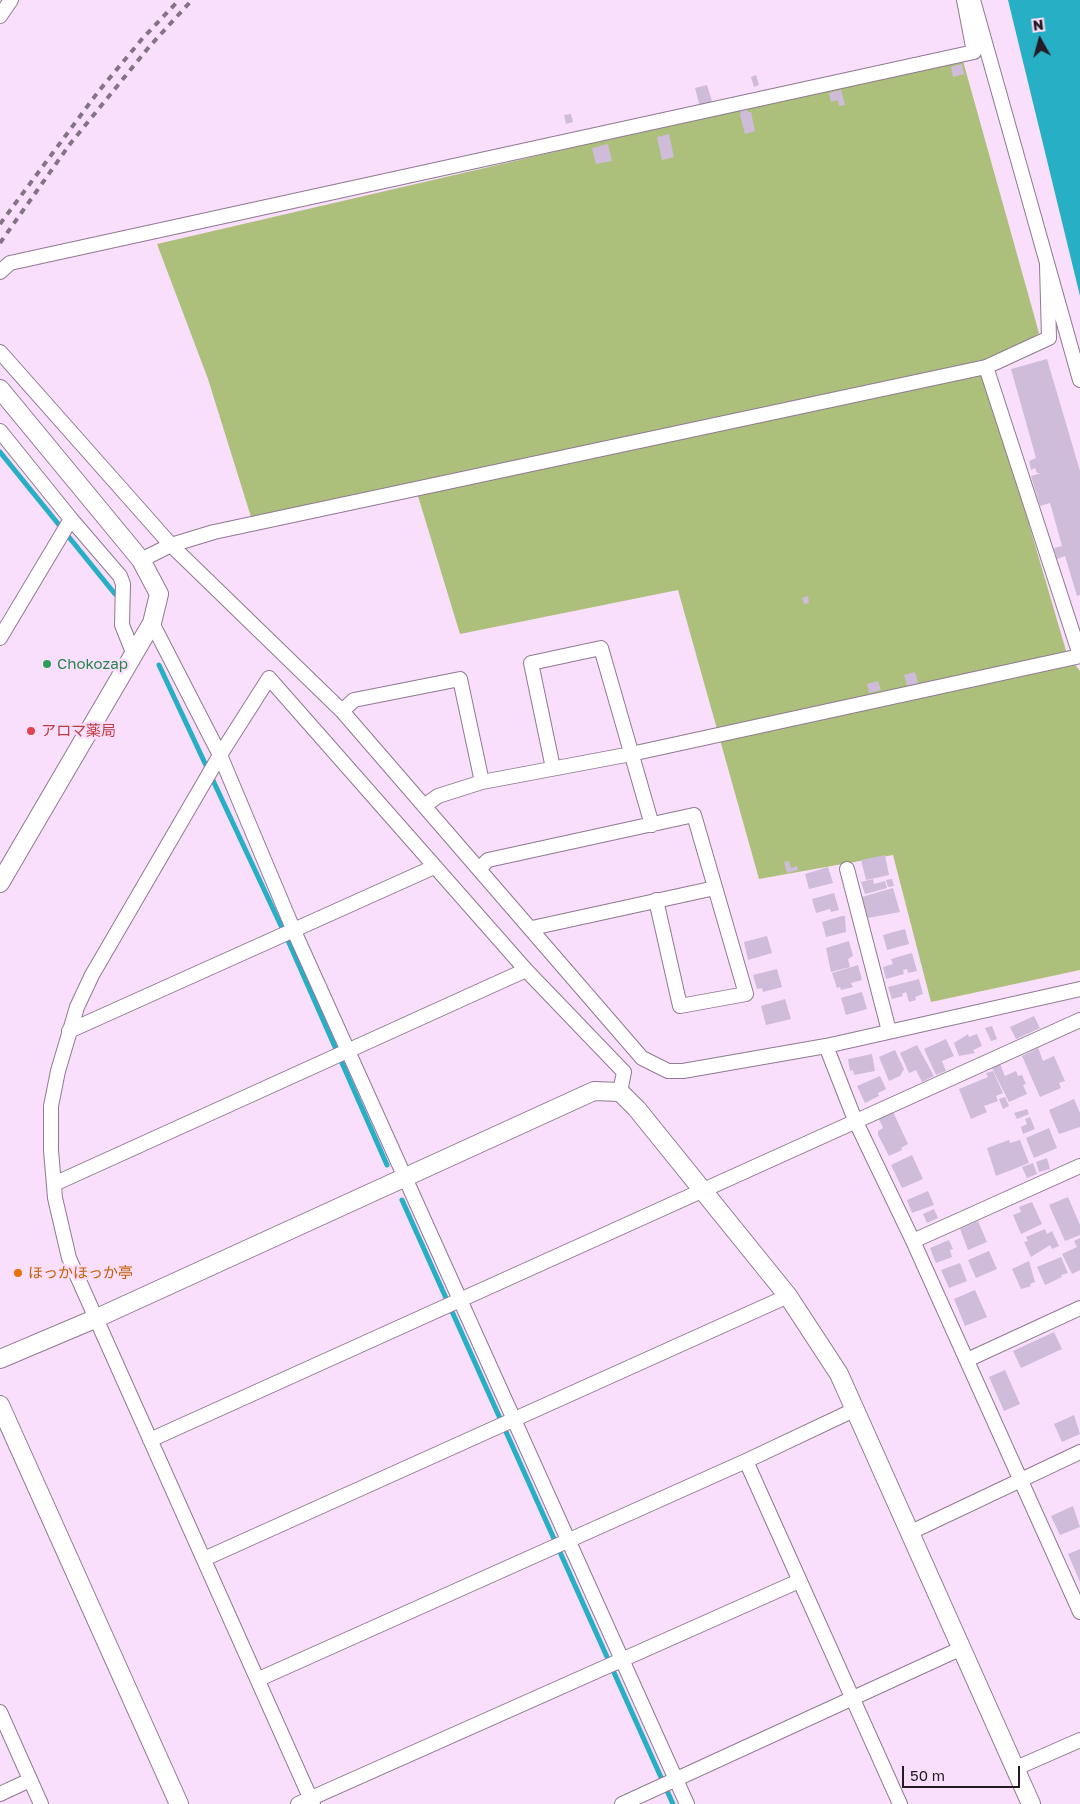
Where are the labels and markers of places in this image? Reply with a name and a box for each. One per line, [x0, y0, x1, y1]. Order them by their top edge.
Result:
place label: Chokozap [57, 655, 128, 673]
marker: Chokozap [41, 658, 53, 670]
place label: アロマ薬局 [41, 722, 116, 740]
marker: アロマ薬局 [25, 725, 37, 737]
place label: ほっかほっか亭 [28, 1264, 133, 1282]
marker: ほっかほっか亭 [12, 1267, 24, 1279]

